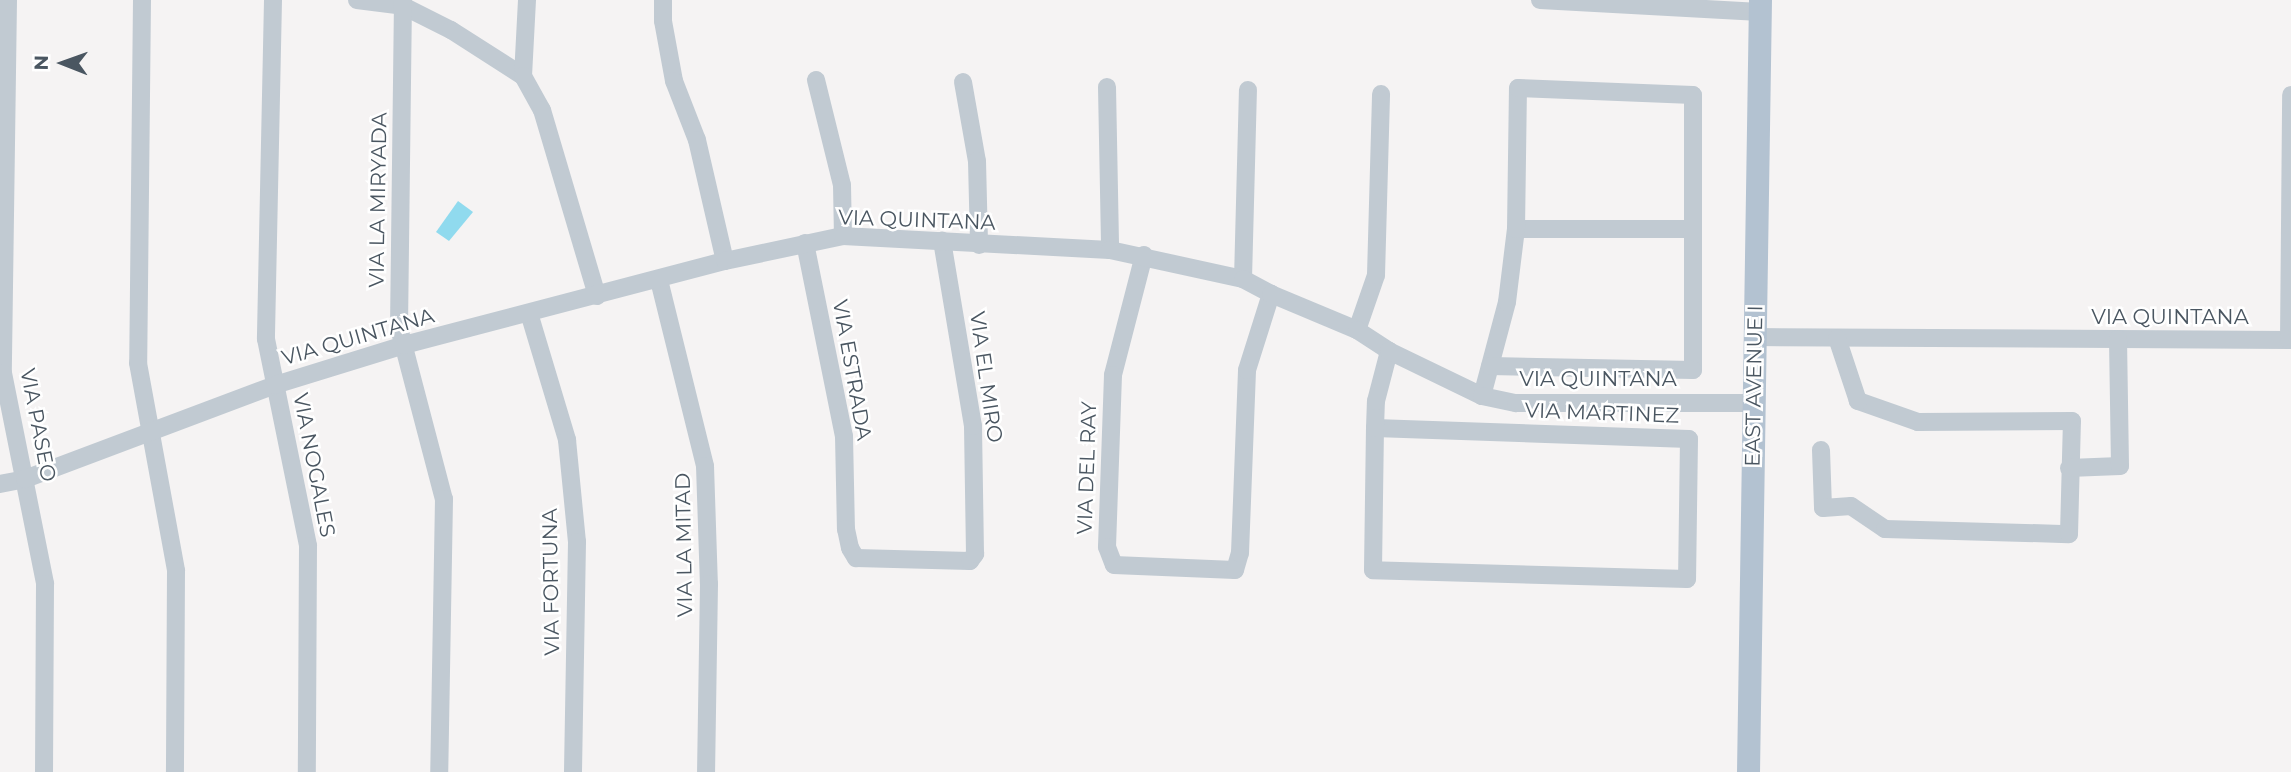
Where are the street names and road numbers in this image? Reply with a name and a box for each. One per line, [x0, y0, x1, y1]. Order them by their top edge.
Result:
street label: VIA LA MIRYADA [364, 112, 392, 288]
street label: VIA QUINTANA [838, 205, 996, 235]
street label: VIA ESTRADA [827, 298, 877, 442]
street label: VIA QUINTANA [279, 303, 437, 371]
street label: VIA QUINTANA [2091, 304, 2249, 330]
street label: EAST AVENUE I [1740, 305, 1768, 467]
street label: VIA EL MIRO [964, 310, 1008, 444]
street label: VIA PASEO [15, 366, 61, 484]
street label: VIA QUINTANA [1519, 366, 1677, 392]
street label: VIA NOGALES [288, 391, 340, 539]
street label: VIA MARTINEZ [1524, 398, 1680, 428]
street label: VIA DEL RAY [1072, 401, 1102, 535]
street label: VIA LA MITAD [670, 473, 698, 617]
street label: VIA FORTUNA [537, 508, 565, 656]

